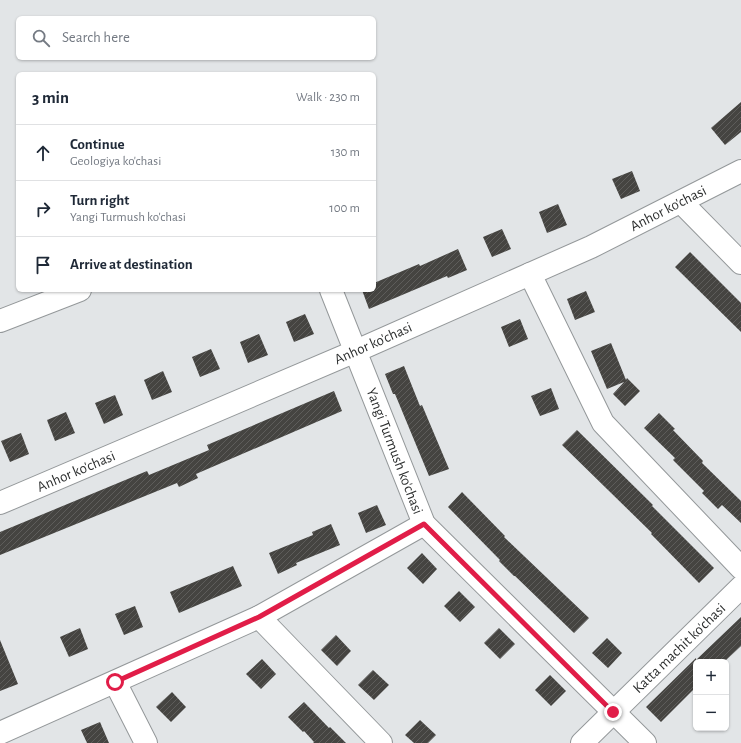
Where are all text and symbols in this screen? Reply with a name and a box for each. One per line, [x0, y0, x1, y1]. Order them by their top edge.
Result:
search box [16, 16, 376, 60]
icon: search [30, 27, 52, 49]
text: Search here [62, 30, 130, 45]
text: 3 min [32, 89, 69, 106]
text: Walk · 230 m [296, 91, 360, 104]
text: Continue [70, 137, 125, 152]
icon: ahead [32, 142, 54, 164]
text: 130 m [331, 146, 360, 159]
text: Geologiya ko'chasi [70, 155, 161, 168]
street label: Anhor ko'chasi [628, 183, 709, 234]
text: Turn right [70, 193, 129, 208]
icon: right [32, 198, 54, 220]
text: 100 m [329, 202, 360, 215]
text: Yangi Turmush ko'chasi [70, 211, 186, 224]
icon: arrive [32, 254, 54, 276]
text: Arrive at destination [70, 257, 193, 272]
street label: Anhor ko'chasi [332, 320, 414, 367]
street label: Yangi Turmush ko'chasi [364, 386, 425, 516]
street label: Anhor ko'chasi [35, 448, 117, 495]
street label: Katta machit ko'chasi [630, 601, 728, 696]
map controls [693, 659, 729, 731]
button: + [693, 659, 729, 695]
route start [106, 673, 124, 691]
button: − [693, 695, 729, 731]
route end [604, 703, 622, 721]

